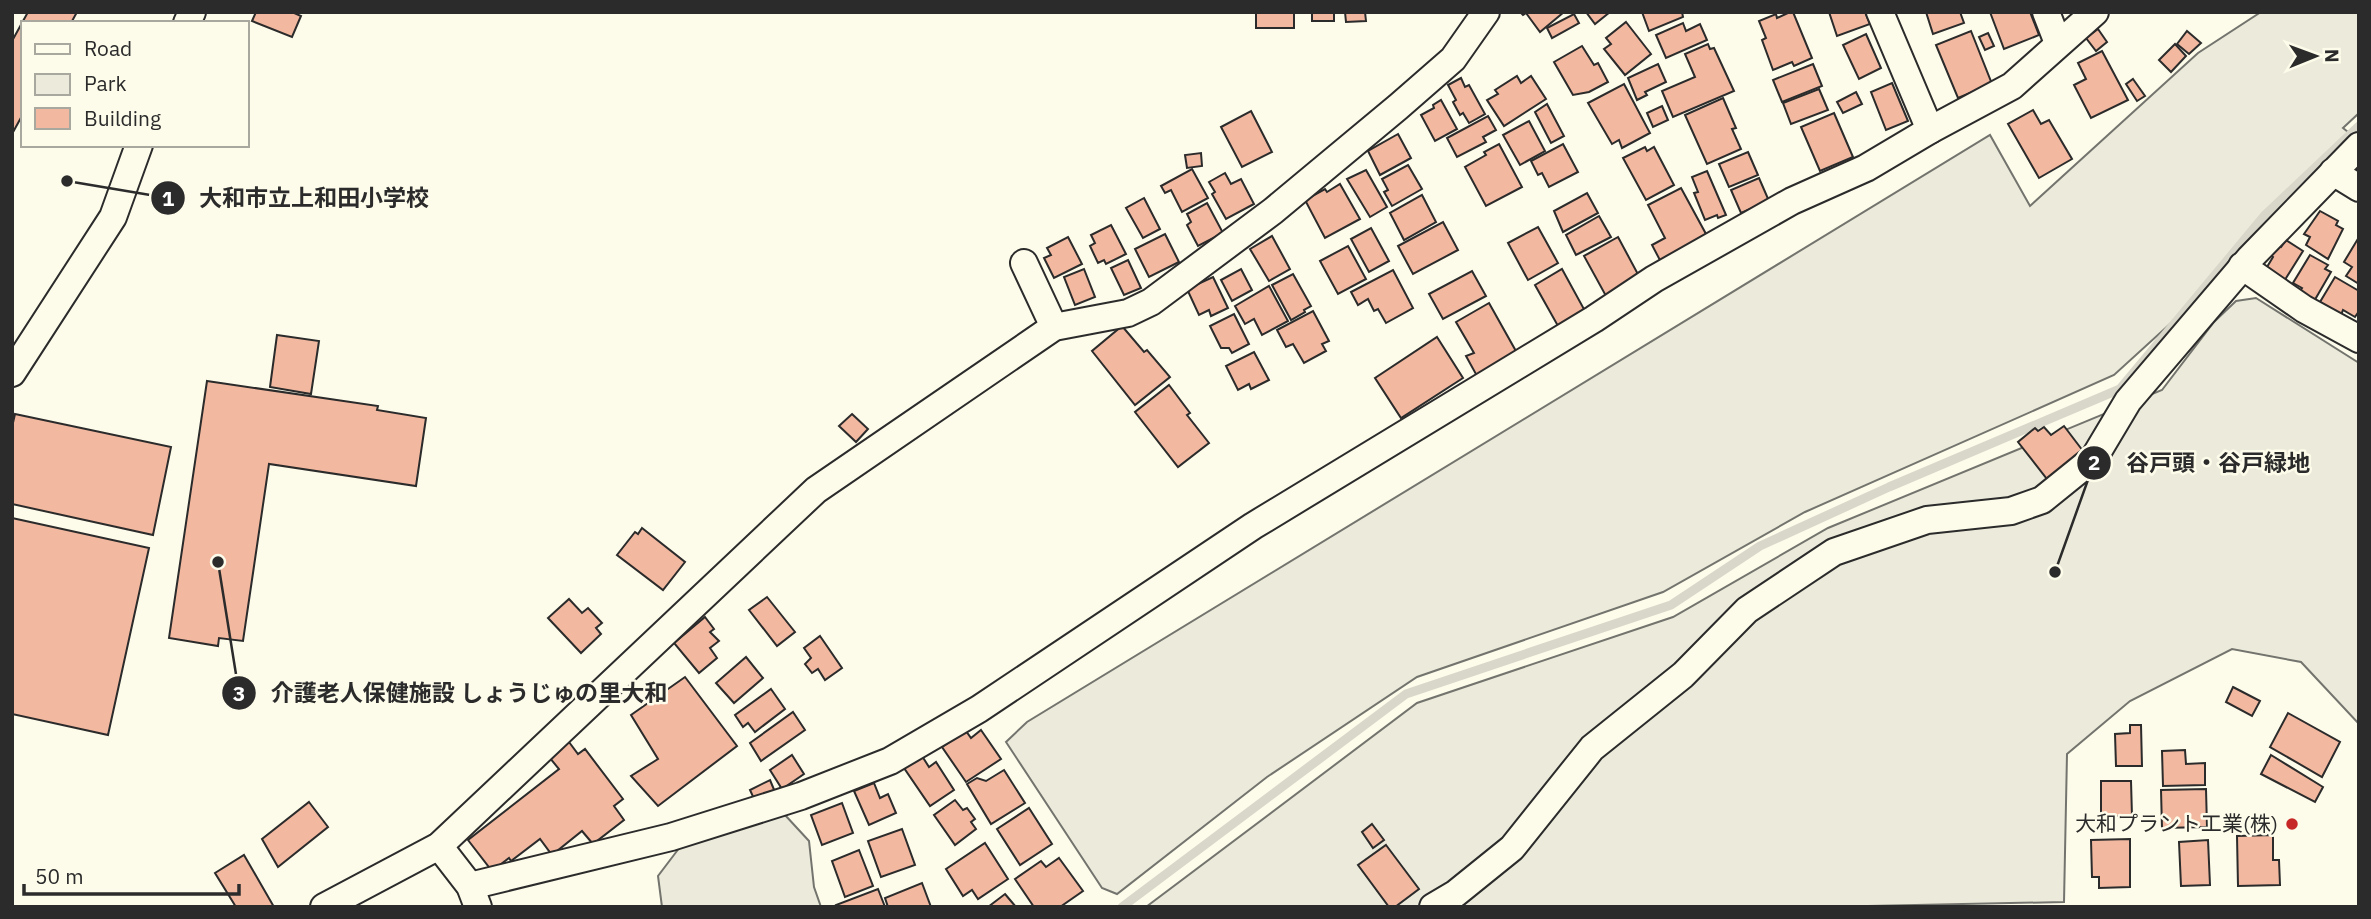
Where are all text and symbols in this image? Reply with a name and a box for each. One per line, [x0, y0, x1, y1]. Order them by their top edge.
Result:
legend [21, 21, 248, 147]
north arrow [2280, 21, 2350, 91]
text: Road [84, 34, 132, 62]
text: N [2320, 49, 2344, 63]
text: Park [84, 69, 127, 97]
text: Building [84, 104, 161, 132]
callout: 大和市立上和田小学校 [150, 176, 443, 220]
text: 大和市立上和田小学校 [199, 182, 429, 212]
text: 1 [162, 184, 175, 212]
callout: 谷戸頭・谷戸緑地 [2077, 441, 2324, 485]
text: 谷戸頭・谷戸緑地 [2126, 447, 2310, 477]
text: 2 [2088, 448, 2100, 476]
callout: 介護老人保健施設 しょうじゅの里大和 [222, 671, 681, 715]
text: 介護老人保健施設 しょうじゅの里大和 [271, 677, 667, 707]
text: 3 [233, 679, 245, 707]
place label: 大和プラント工業(株) [2075, 809, 2278, 837]
marker: 大和プラント工業(株) [2284, 816, 2300, 832]
scale bar [24, 852, 240, 896]
text: 50 m [35, 862, 84, 890]

